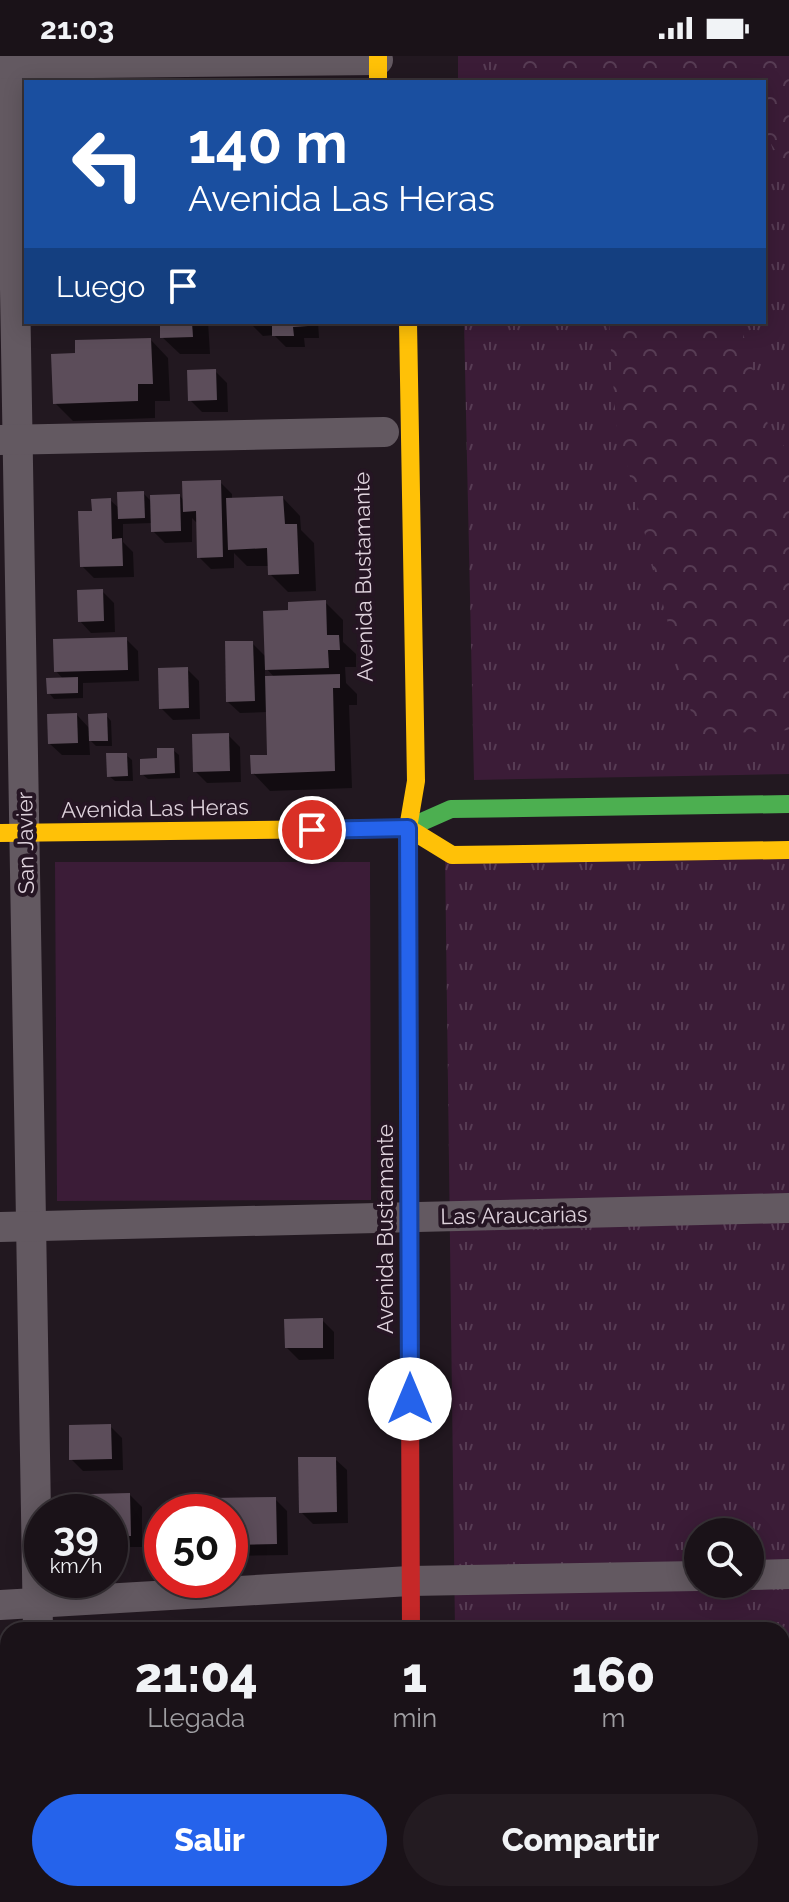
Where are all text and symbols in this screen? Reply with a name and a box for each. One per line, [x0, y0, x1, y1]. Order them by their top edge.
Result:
text: 21:03 [40, 11, 114, 46]
text: 140 m [188, 110, 348, 176]
icon: left [56, 112, 160, 216]
text: Avenida Las Heras [188, 177, 495, 219]
icon: arrive [161, 264, 205, 308]
text: Luego [56, 269, 145, 304]
street label: Avenida Bustamante [348, 472, 378, 682]
street label: San Javier [11, 791, 39, 894]
street label: Avenida Las Heras [61, 793, 249, 823]
pin [278, 796, 346, 864]
icon: arrive [290, 808, 334, 852]
street label: Avenida Bustamante [372, 1124, 398, 1334]
street label: Las Araucarias [440, 1201, 588, 1229]
position arrow [368, 1357, 452, 1441]
speed limit sign: 50 [144, 1494, 248, 1598]
text: 39 [53, 1512, 99, 1559]
map controls [684, 1518, 764, 1598]
button: search [684, 1518, 764, 1598]
text: km/h [50, 1554, 102, 1578]
text: 21:04 [135, 1647, 258, 1703]
text: 1 [402, 1647, 427, 1703]
text: 160 [572, 1647, 655, 1703]
text: Llegada [147, 1703, 245, 1733]
text: min [392, 1703, 437, 1733]
text: m [602, 1703, 626, 1733]
button: Salir [32, 1794, 387, 1886]
button: Compartir [403, 1794, 758, 1886]

